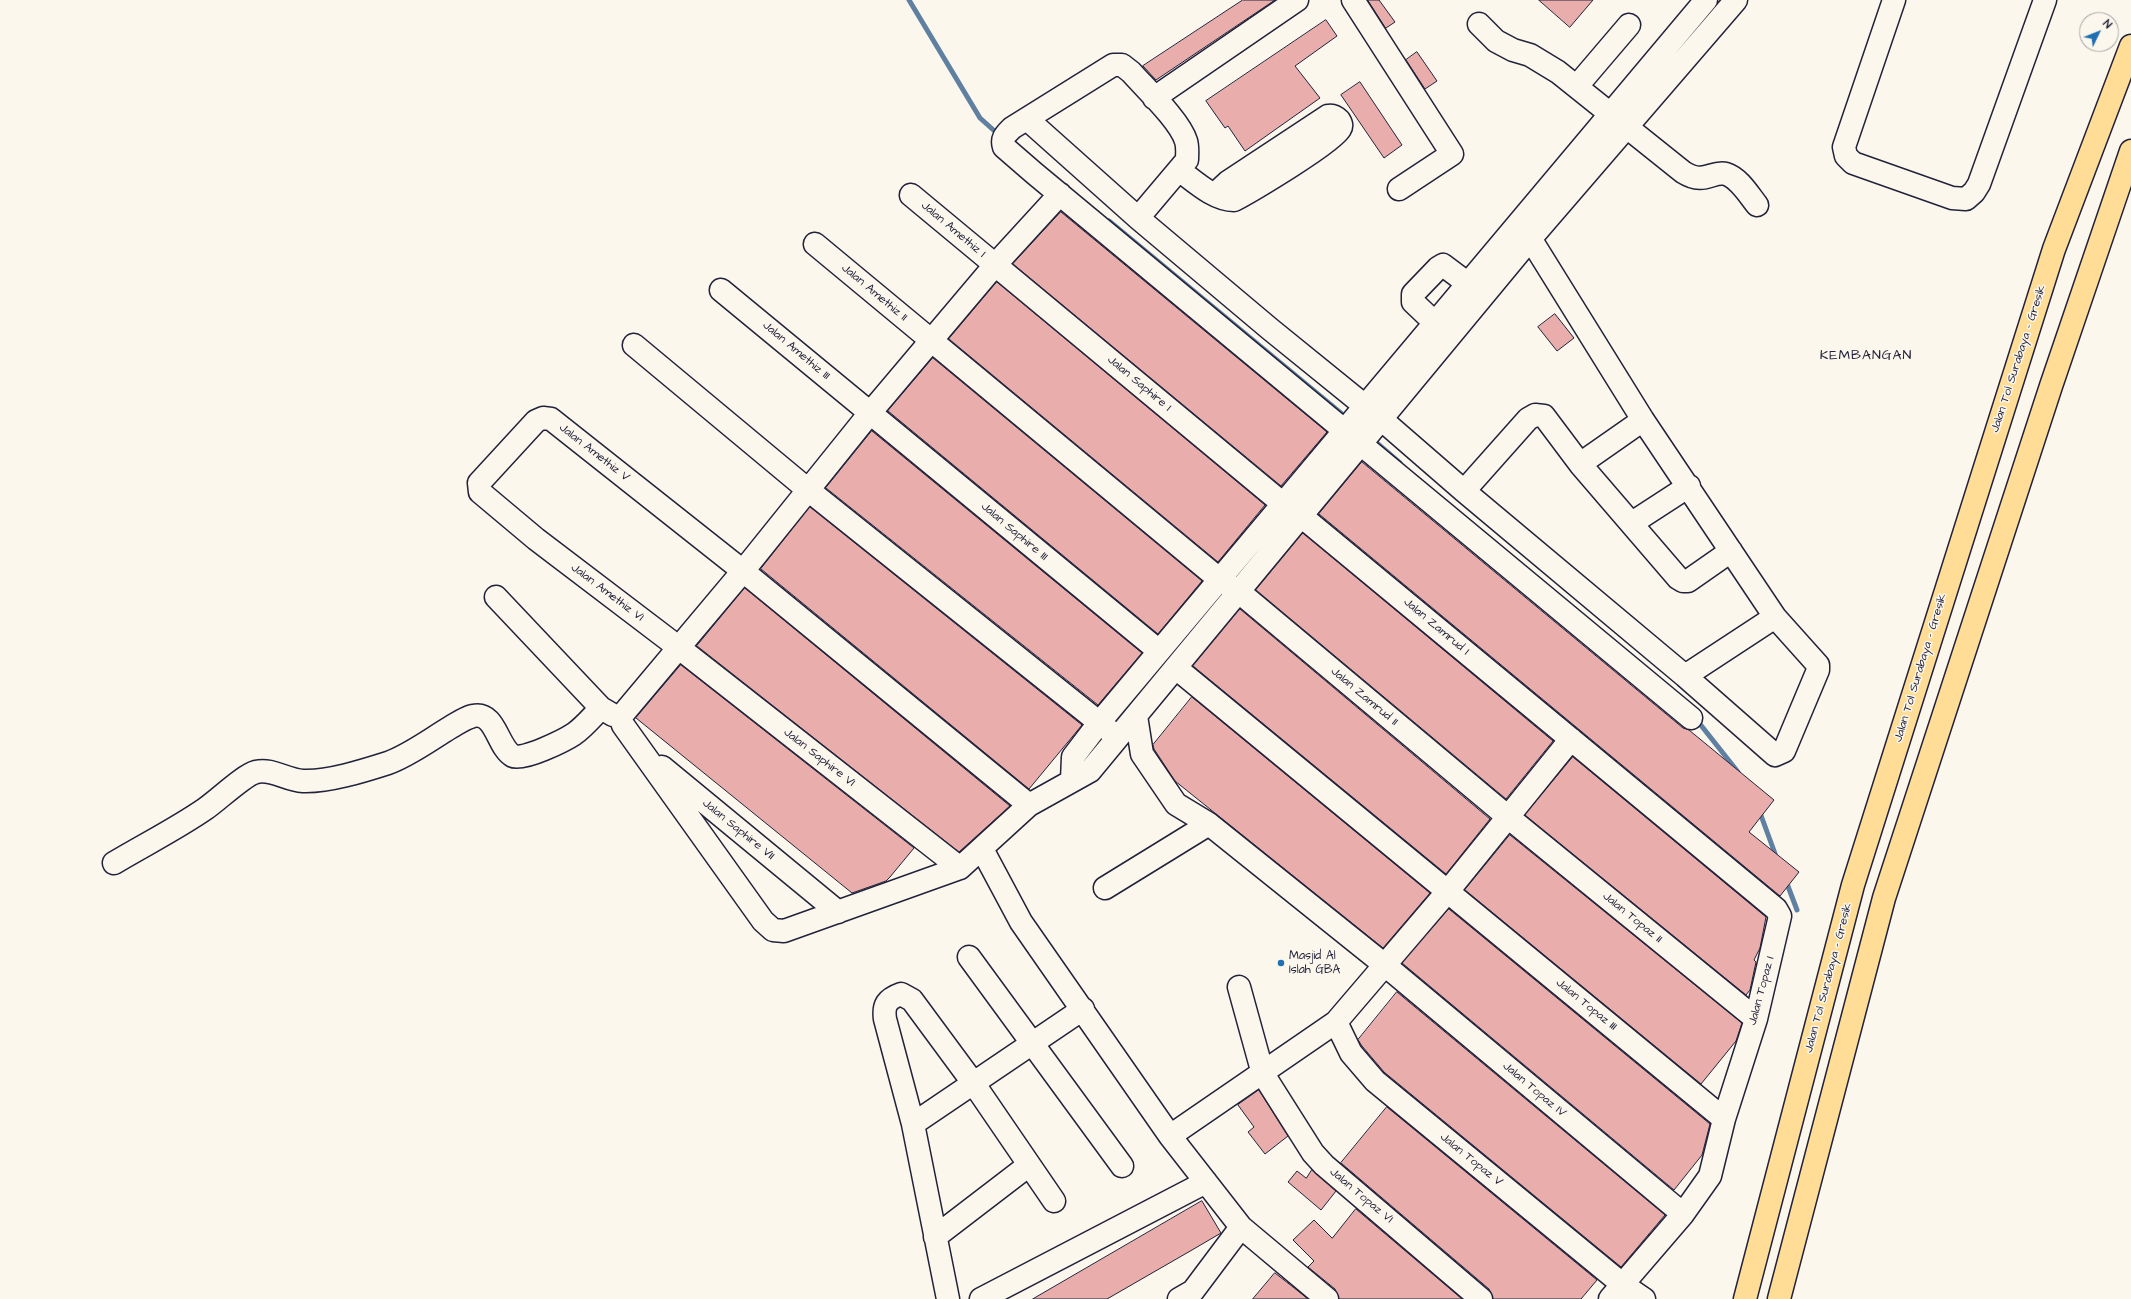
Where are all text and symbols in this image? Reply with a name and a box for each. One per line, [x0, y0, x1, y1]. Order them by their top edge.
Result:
north arrow [2079, 12, 2119, 52]
text: N [2100, 17, 2115, 32]
street label: Jalan Amethiz I [918, 199, 988, 261]
street label: Jalan Amethiz II [838, 261, 910, 325]
street label: Jalan Tol Surabaya - Gresik [1988, 283, 2050, 435]
street label: Jalan Amethiz III [759, 319, 833, 383]
district label: KEMBANGAN [1820, 348, 1912, 364]
street label: Jalan Saphire I [1104, 353, 1174, 415]
street label: Jalan Amethiz V [556, 421, 632, 485]
street label: Jalan Saphire III [978, 500, 1050, 564]
street label: Jalan Amethiz VI [568, 561, 646, 625]
street label: Jalan Tol Surabaya - Gresik [1892, 592, 1950, 744]
street label: Jalan Zamrud I [1400, 595, 1472, 659]
street label: Jalan Zamrud II [1327, 665, 1401, 729]
street label: Jalan Saphire VI [780, 726, 858, 790]
street label: Jalan Saphire VII [699, 797, 777, 863]
street label: Jalan Topaz II [1599, 890, 1665, 946]
street label: Jalan Tol Surabaya - Gresik [1802, 902, 1856, 1054]
place label: Masjid Al Islah GBA [1289, 949, 1340, 977]
street label: Jalan Topaz I [1746, 955, 1778, 1027]
marker: Masjid Al Islah GBA [1276, 958, 1286, 968]
street label: Jalan Topaz III [1553, 976, 1619, 1034]
street label: Jalan Topaz IV [1499, 1059, 1569, 1121]
street label: Jalan Topaz V [1437, 1130, 1505, 1190]
street label: Jalan Topaz VI [1326, 1165, 1396, 1227]

